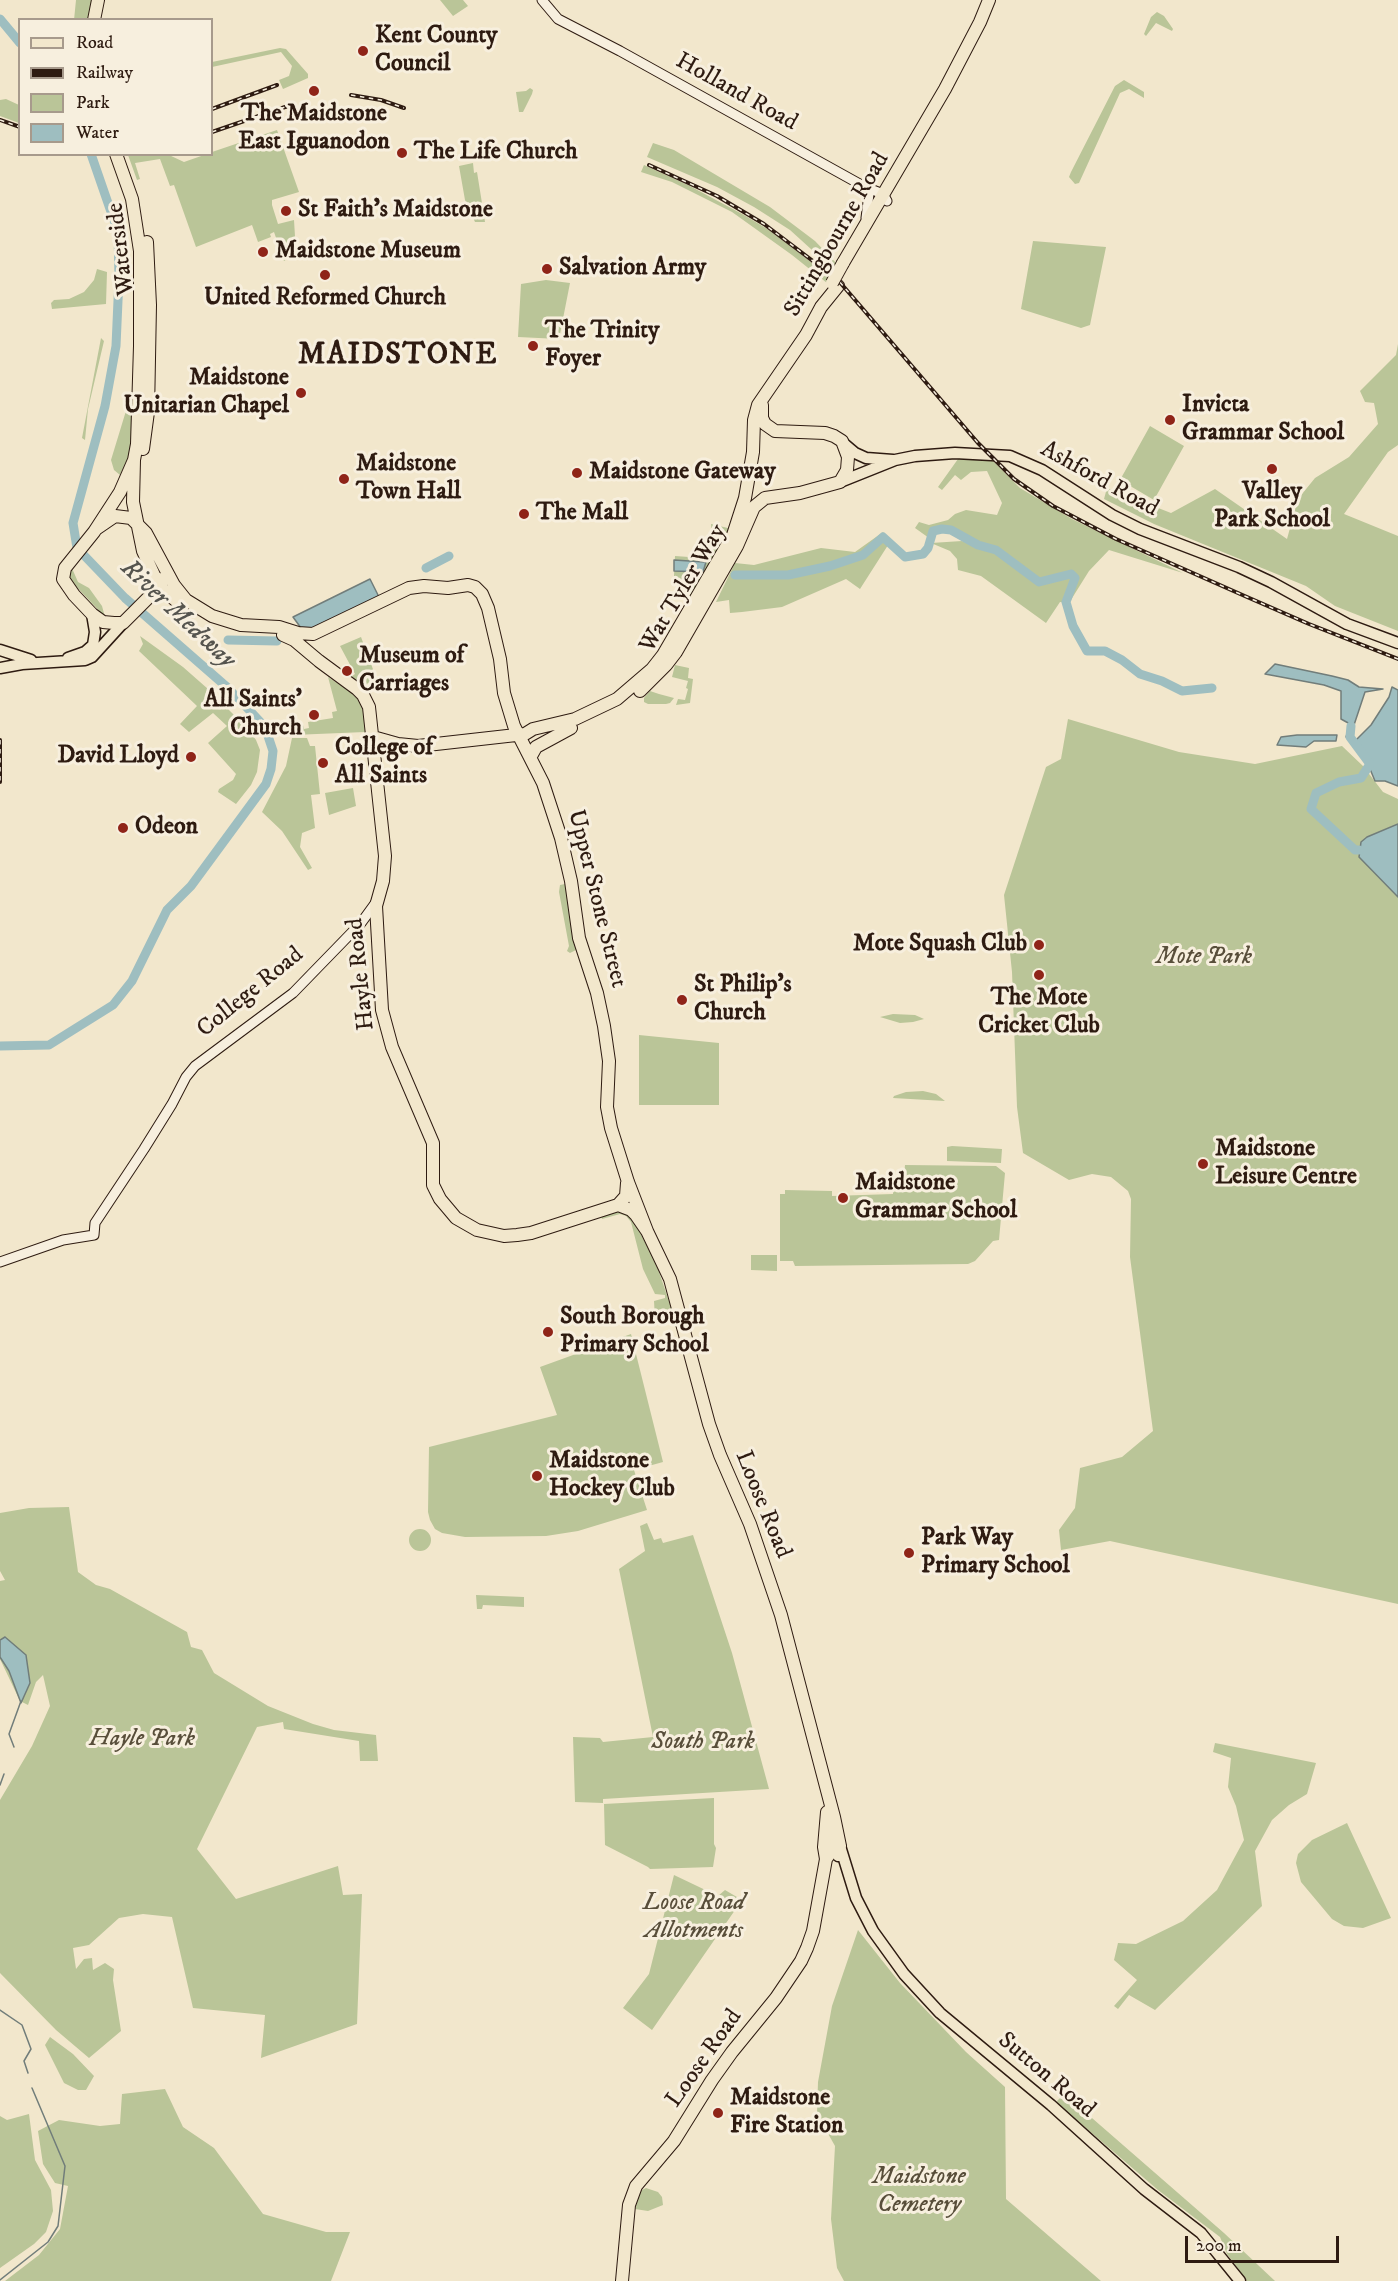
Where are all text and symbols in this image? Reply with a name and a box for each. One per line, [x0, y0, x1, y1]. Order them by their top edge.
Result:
legend [18, 18, 213, 156]
place label: Kent County Council [375, 23, 497, 79]
text: Road [76, 32, 113, 54]
marker: Kent County Council [356, 44, 370, 58]
street label: Holland Road [670, 48, 802, 138]
text: Railway [76, 62, 133, 84]
marker: The Maidstone East Iguanodon [307, 84, 321, 98]
text: Park [76, 92, 110, 114]
place label: The Maidstone East Iguanodon [238, 101, 390, 157]
text: Water [76, 122, 119, 144]
place label: The Life Church [414, 139, 578, 167]
marker: The Life Church [395, 146, 409, 160]
street label: Sittingbourne Road [779, 148, 897, 322]
place label: St Faith's Maidstone [298, 197, 493, 225]
street label: Waterside [102, 201, 142, 297]
marker: St Faith's Maidstone [279, 204, 293, 218]
place label: Maidstone Museum [275, 238, 461, 266]
marker: Maidstone Museum [256, 245, 270, 259]
place label: Salvation Army [559, 255, 706, 283]
marker: Salvation Army [540, 262, 554, 276]
marker: United Reformed Church [318, 268, 332, 282]
place label: United Reformed Church [204, 285, 446, 313]
place label: The Trinity Foyer [545, 318, 659, 374]
district label: MAIDSTONE [298, 339, 498, 375]
marker: The Trinity Foyer [526, 339, 540, 353]
place label: Maidstone Unitarian Chapel [124, 365, 289, 421]
marker: Maidstone Unitarian Chapel [294, 386, 308, 400]
place label: Invicta Grammar School [1182, 392, 1344, 448]
marker: Invicta Grammar School [1163, 413, 1177, 427]
street label: Ashford Road [1035, 436, 1163, 524]
place label: Maidstone Town Hall [356, 451, 461, 507]
place label: Maidstone Gateway [589, 459, 776, 487]
marker: Valley Park School [1265, 462, 1279, 476]
marker: Maidstone Gateway [570, 466, 584, 480]
marker: Maidstone Town Hall [337, 472, 351, 486]
place label: Valley Park School [1214, 479, 1330, 535]
place label: The Mall [536, 500, 628, 528]
marker: The Mall [517, 507, 531, 521]
street label: Wat Tyler Way [634, 520, 734, 658]
water label: River Medway [113, 554, 241, 676]
place label: Museum of Carriages [359, 643, 464, 699]
marker: Museum of Carriages [340, 664, 354, 678]
place label: All Saints' Church [204, 687, 302, 743]
marker: All Saints' Church [307, 708, 321, 722]
place label: College of All Saints [335, 735, 433, 791]
place label: David Lloyd [57, 743, 179, 771]
marker: David Lloyd [184, 750, 198, 764]
marker: College of All Saints [316, 756, 330, 770]
street label: Upper Stone Street [560, 807, 632, 991]
place label: Odeon [135, 814, 198, 842]
marker: Odeon [116, 821, 130, 835]
street label: Hayle Road [342, 916, 382, 1032]
place label: Mote Squash Club [853, 931, 1027, 959]
marker: Mote Squash Club [1032, 938, 1046, 952]
street label: College Road [192, 941, 310, 1045]
park label: Mote Park [1156, 944, 1252, 972]
marker: The Mote Cricket Club [1032, 968, 1046, 982]
place label: St Philip's Church [694, 972, 791, 1028]
place label: The Mote Cricket Club [978, 985, 1100, 1041]
marker: St Philip's Church [675, 993, 689, 1007]
place label: Maidstone Leisure Centre [1215, 1136, 1357, 1192]
marker: Maidstone Leisure Centre [1196, 1157, 1210, 1171]
place label: Maidstone Grammar School [855, 1170, 1017, 1226]
marker: Maidstone Grammar School [836, 1191, 850, 1205]
place label: South Borough Primary School [560, 1304, 709, 1360]
marker: South Borough Primary School [541, 1325, 555, 1339]
street label: Loose Road [727, 1447, 797, 1563]
place label: Maidstone Hockey Club [549, 1448, 675, 1504]
marker: Maidstone Hockey Club [530, 1469, 544, 1483]
place label: Park Way Primary School [921, 1525, 1070, 1581]
marker: Park Way Primary School [902, 1546, 916, 1560]
park label: Hayle Park [89, 1726, 195, 1754]
park label: South Park [651, 1729, 755, 1757]
park label: Loose Road Allotments [643, 1890, 745, 1946]
street label: Loose Road [661, 2004, 749, 2114]
street label: Sutton Road [991, 2027, 1101, 2125]
place label: Maidstone Fire Station [730, 2085, 843, 2141]
marker: Maidstone Fire Station [711, 2106, 725, 2120]
park label: Maidstone Cemetery [872, 2164, 966, 2220]
scale bar [1188, 2224, 1342, 2262]
text: 200 m [1196, 2235, 1242, 2257]

